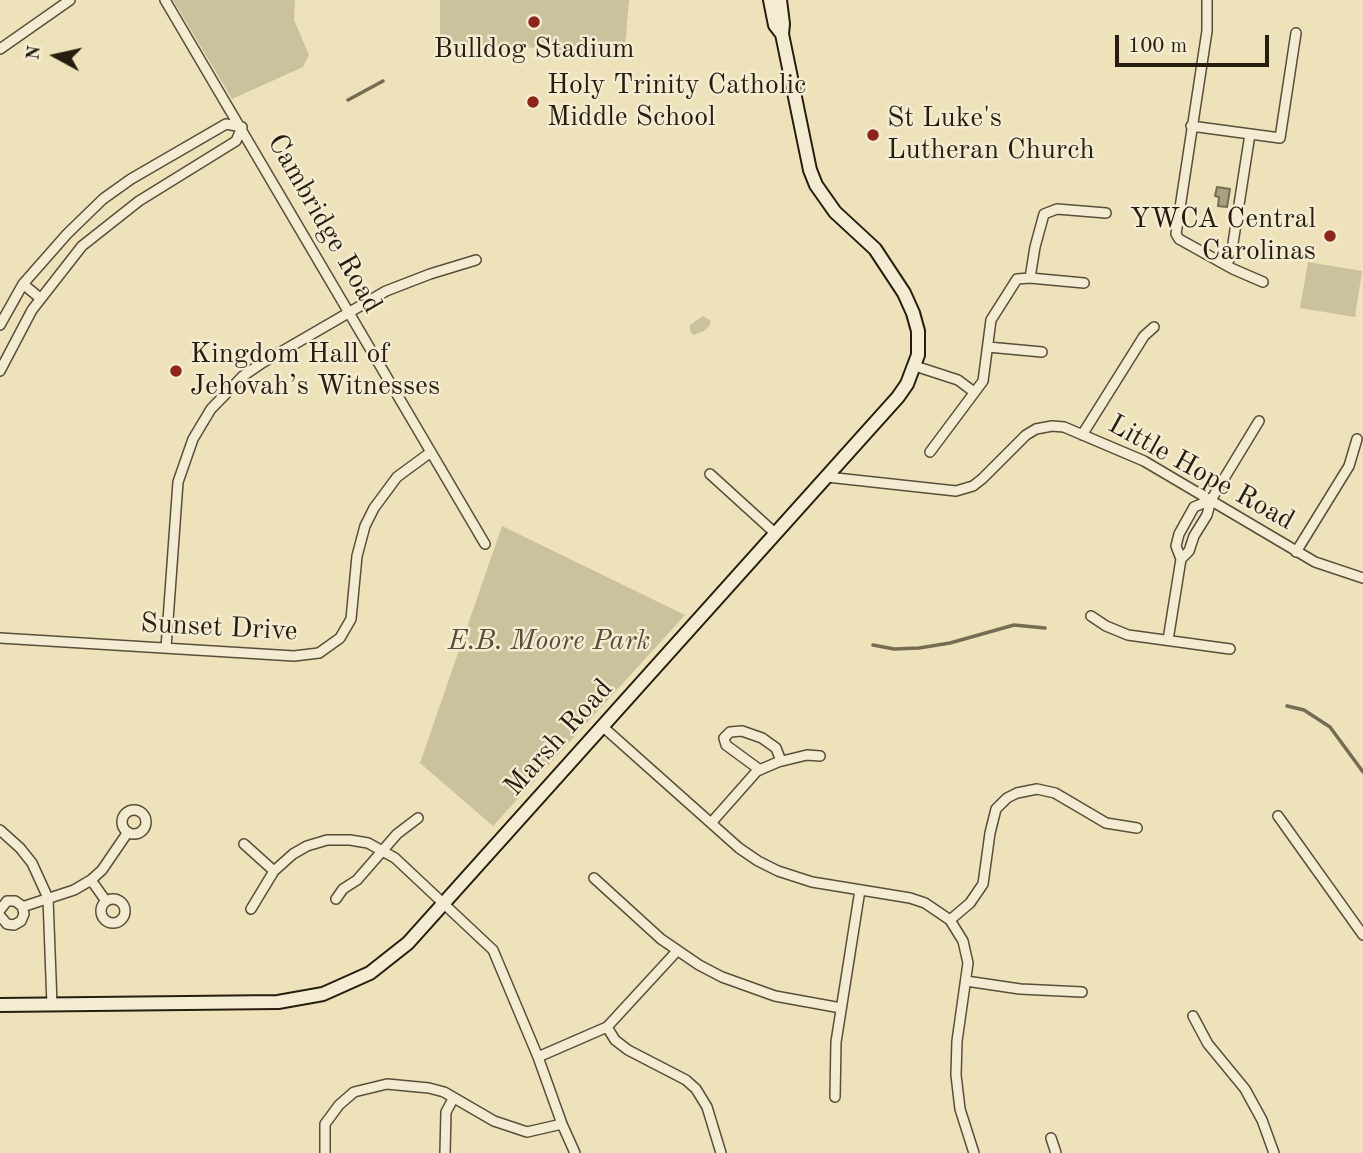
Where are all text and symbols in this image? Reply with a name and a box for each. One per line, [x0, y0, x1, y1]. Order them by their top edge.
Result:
marker: Bulldog Stadium [526, 14, 542, 30]
north arrow [21, 21, 91, 91]
scale bar [1118, 21, 1272, 65]
place label: Bulldog Stadium [433, 33, 635, 67]
text: 100 m [1128, 36, 1187, 57]
text: N [24, 44, 45, 62]
place label: Holy Trinity Catholic Middle School [547, 69, 806, 135]
marker: Holy Trinity Catholic Middle School [525, 94, 541, 110]
place label: St Luke's Lutheran Church [887, 102, 1095, 168]
marker: St Luke's Lutheran Church [865, 127, 881, 143]
street label: Cambridge Road [259, 129, 389, 319]
place label: YWCA Central Carolinas [1130, 203, 1316, 269]
marker: YWCA Central Carolinas [1322, 228, 1338, 244]
place label: Kingdom Hall of Jehovah’s Witnesses [190, 338, 440, 404]
marker: Kingdom Hall of Jehovah’s Witnesses [168, 363, 184, 379]
street label: Little Hope Road [1102, 408, 1300, 538]
street label: Sunset Drive [140, 607, 298, 649]
park label: E.B. Moore Park [448, 625, 650, 659]
street label: Marsh Road [498, 672, 620, 804]

